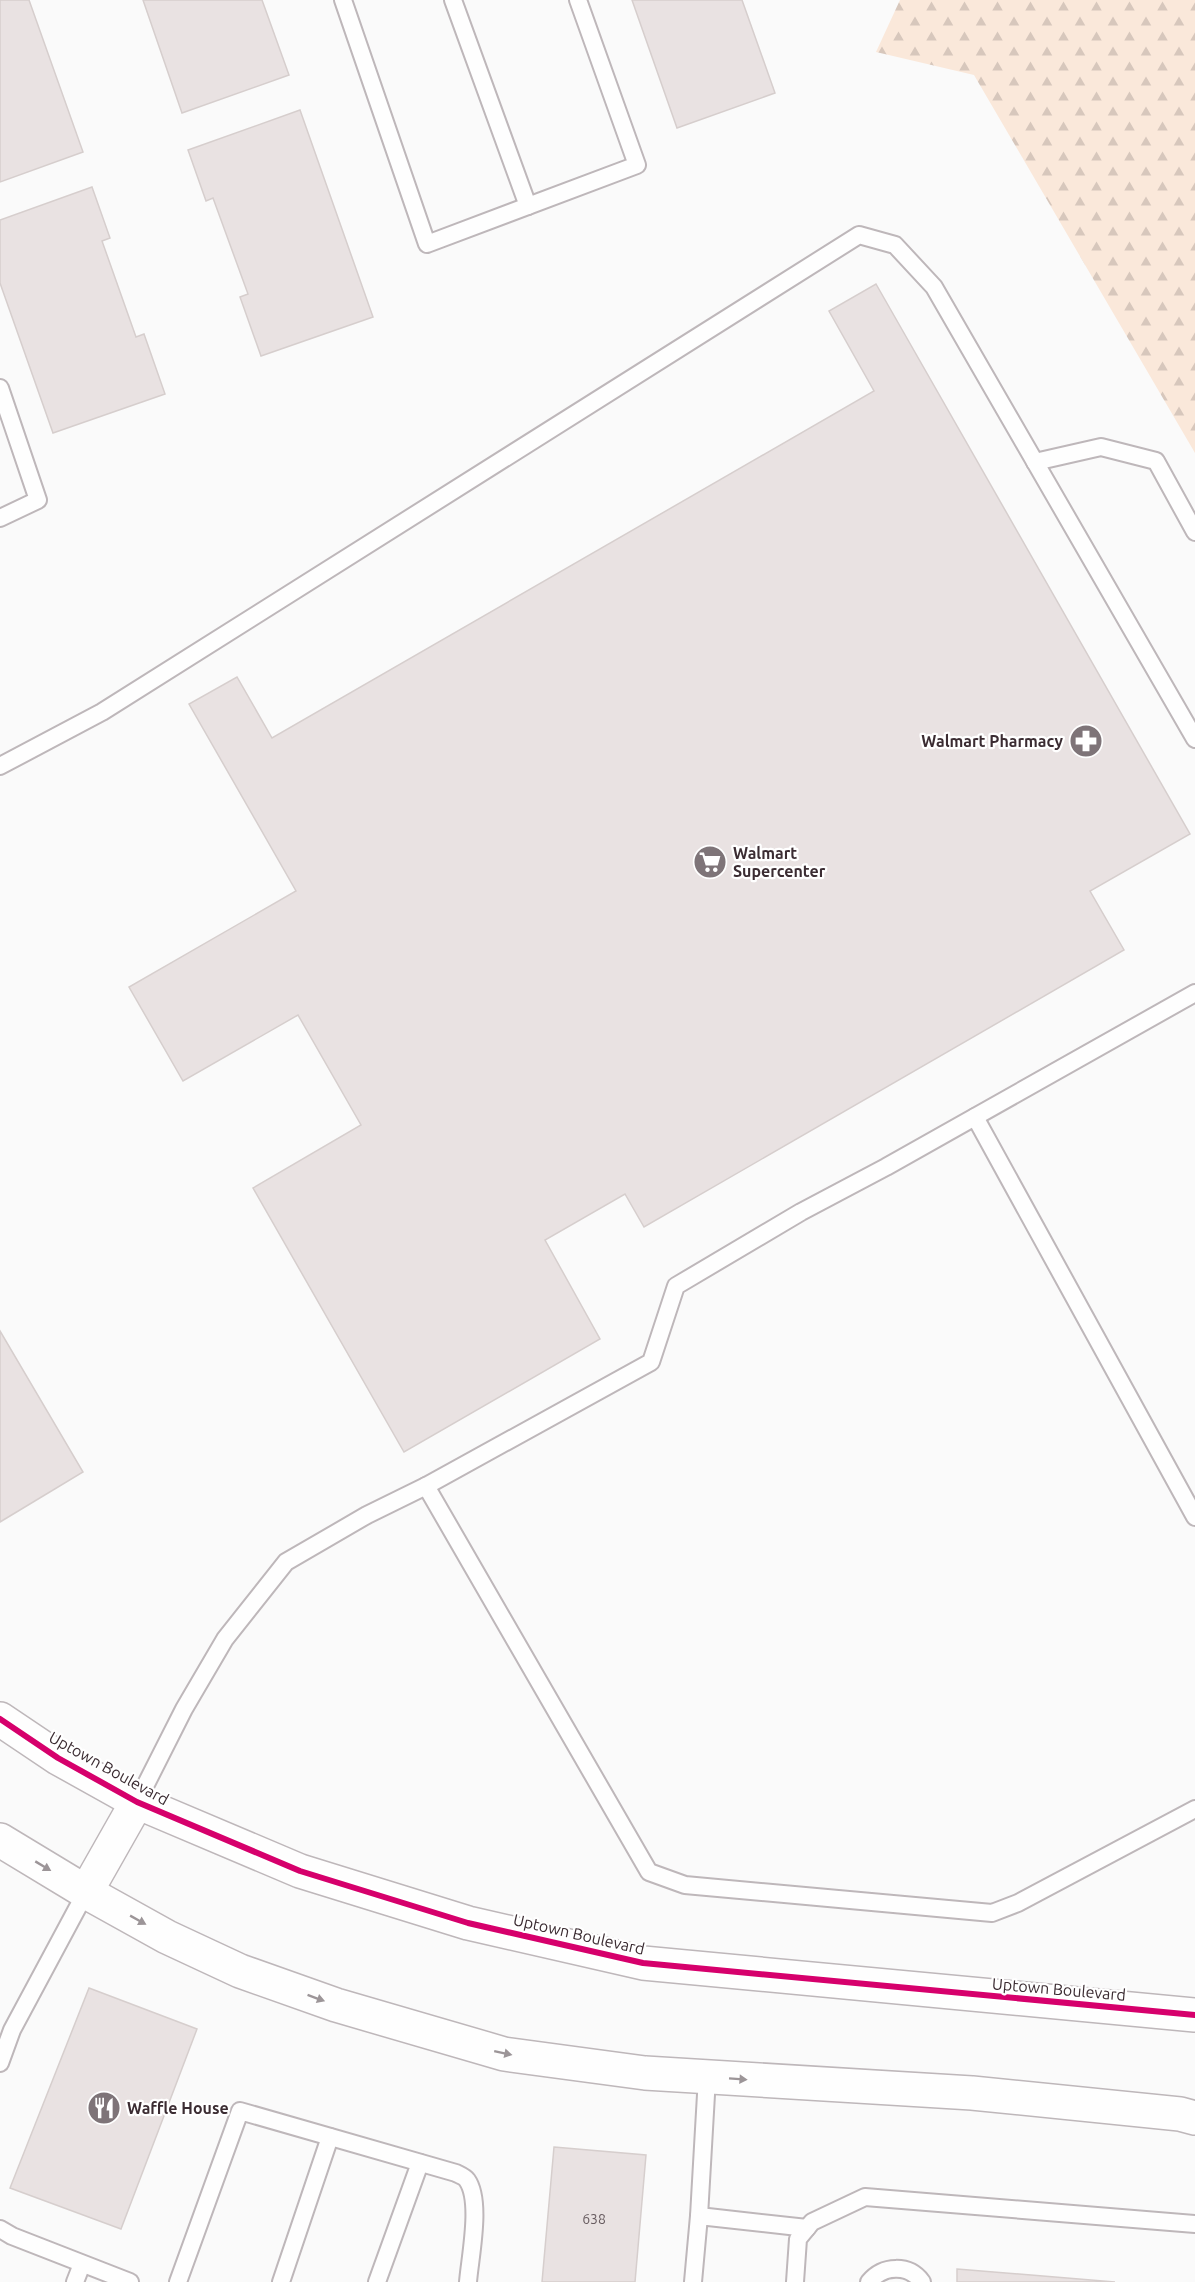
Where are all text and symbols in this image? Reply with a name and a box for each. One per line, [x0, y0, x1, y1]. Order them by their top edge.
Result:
pharmacy icon: Walmart Pharmacy [1068, 723, 1104, 759]
place label: Walmart Pharmacy [921, 732, 1063, 750]
supermarket icon: Walmart Supercenter [692, 844, 728, 880]
place label: Walmart Supercenter [733, 844, 826, 880]
street label: Uptown Boulevard [46, 1728, 172, 1808]
one-way arrow [35, 1860, 51, 1871]
street label: Uptown Boulevard [512, 1910, 646, 1958]
one-way arrow [129, 1915, 146, 1925]
street label: Uptown Boulevard [991, 1974, 1127, 2004]
one-way arrow [307, 1994, 325, 2004]
one-way arrow [494, 2049, 513, 2058]
one-way arrow [729, 2074, 748, 2083]
restaurant icon: Waffle House [86, 2090, 122, 2126]
place label: Waffle House [127, 2099, 229, 2117]
house number: 638 [582, 2211, 606, 2227]

